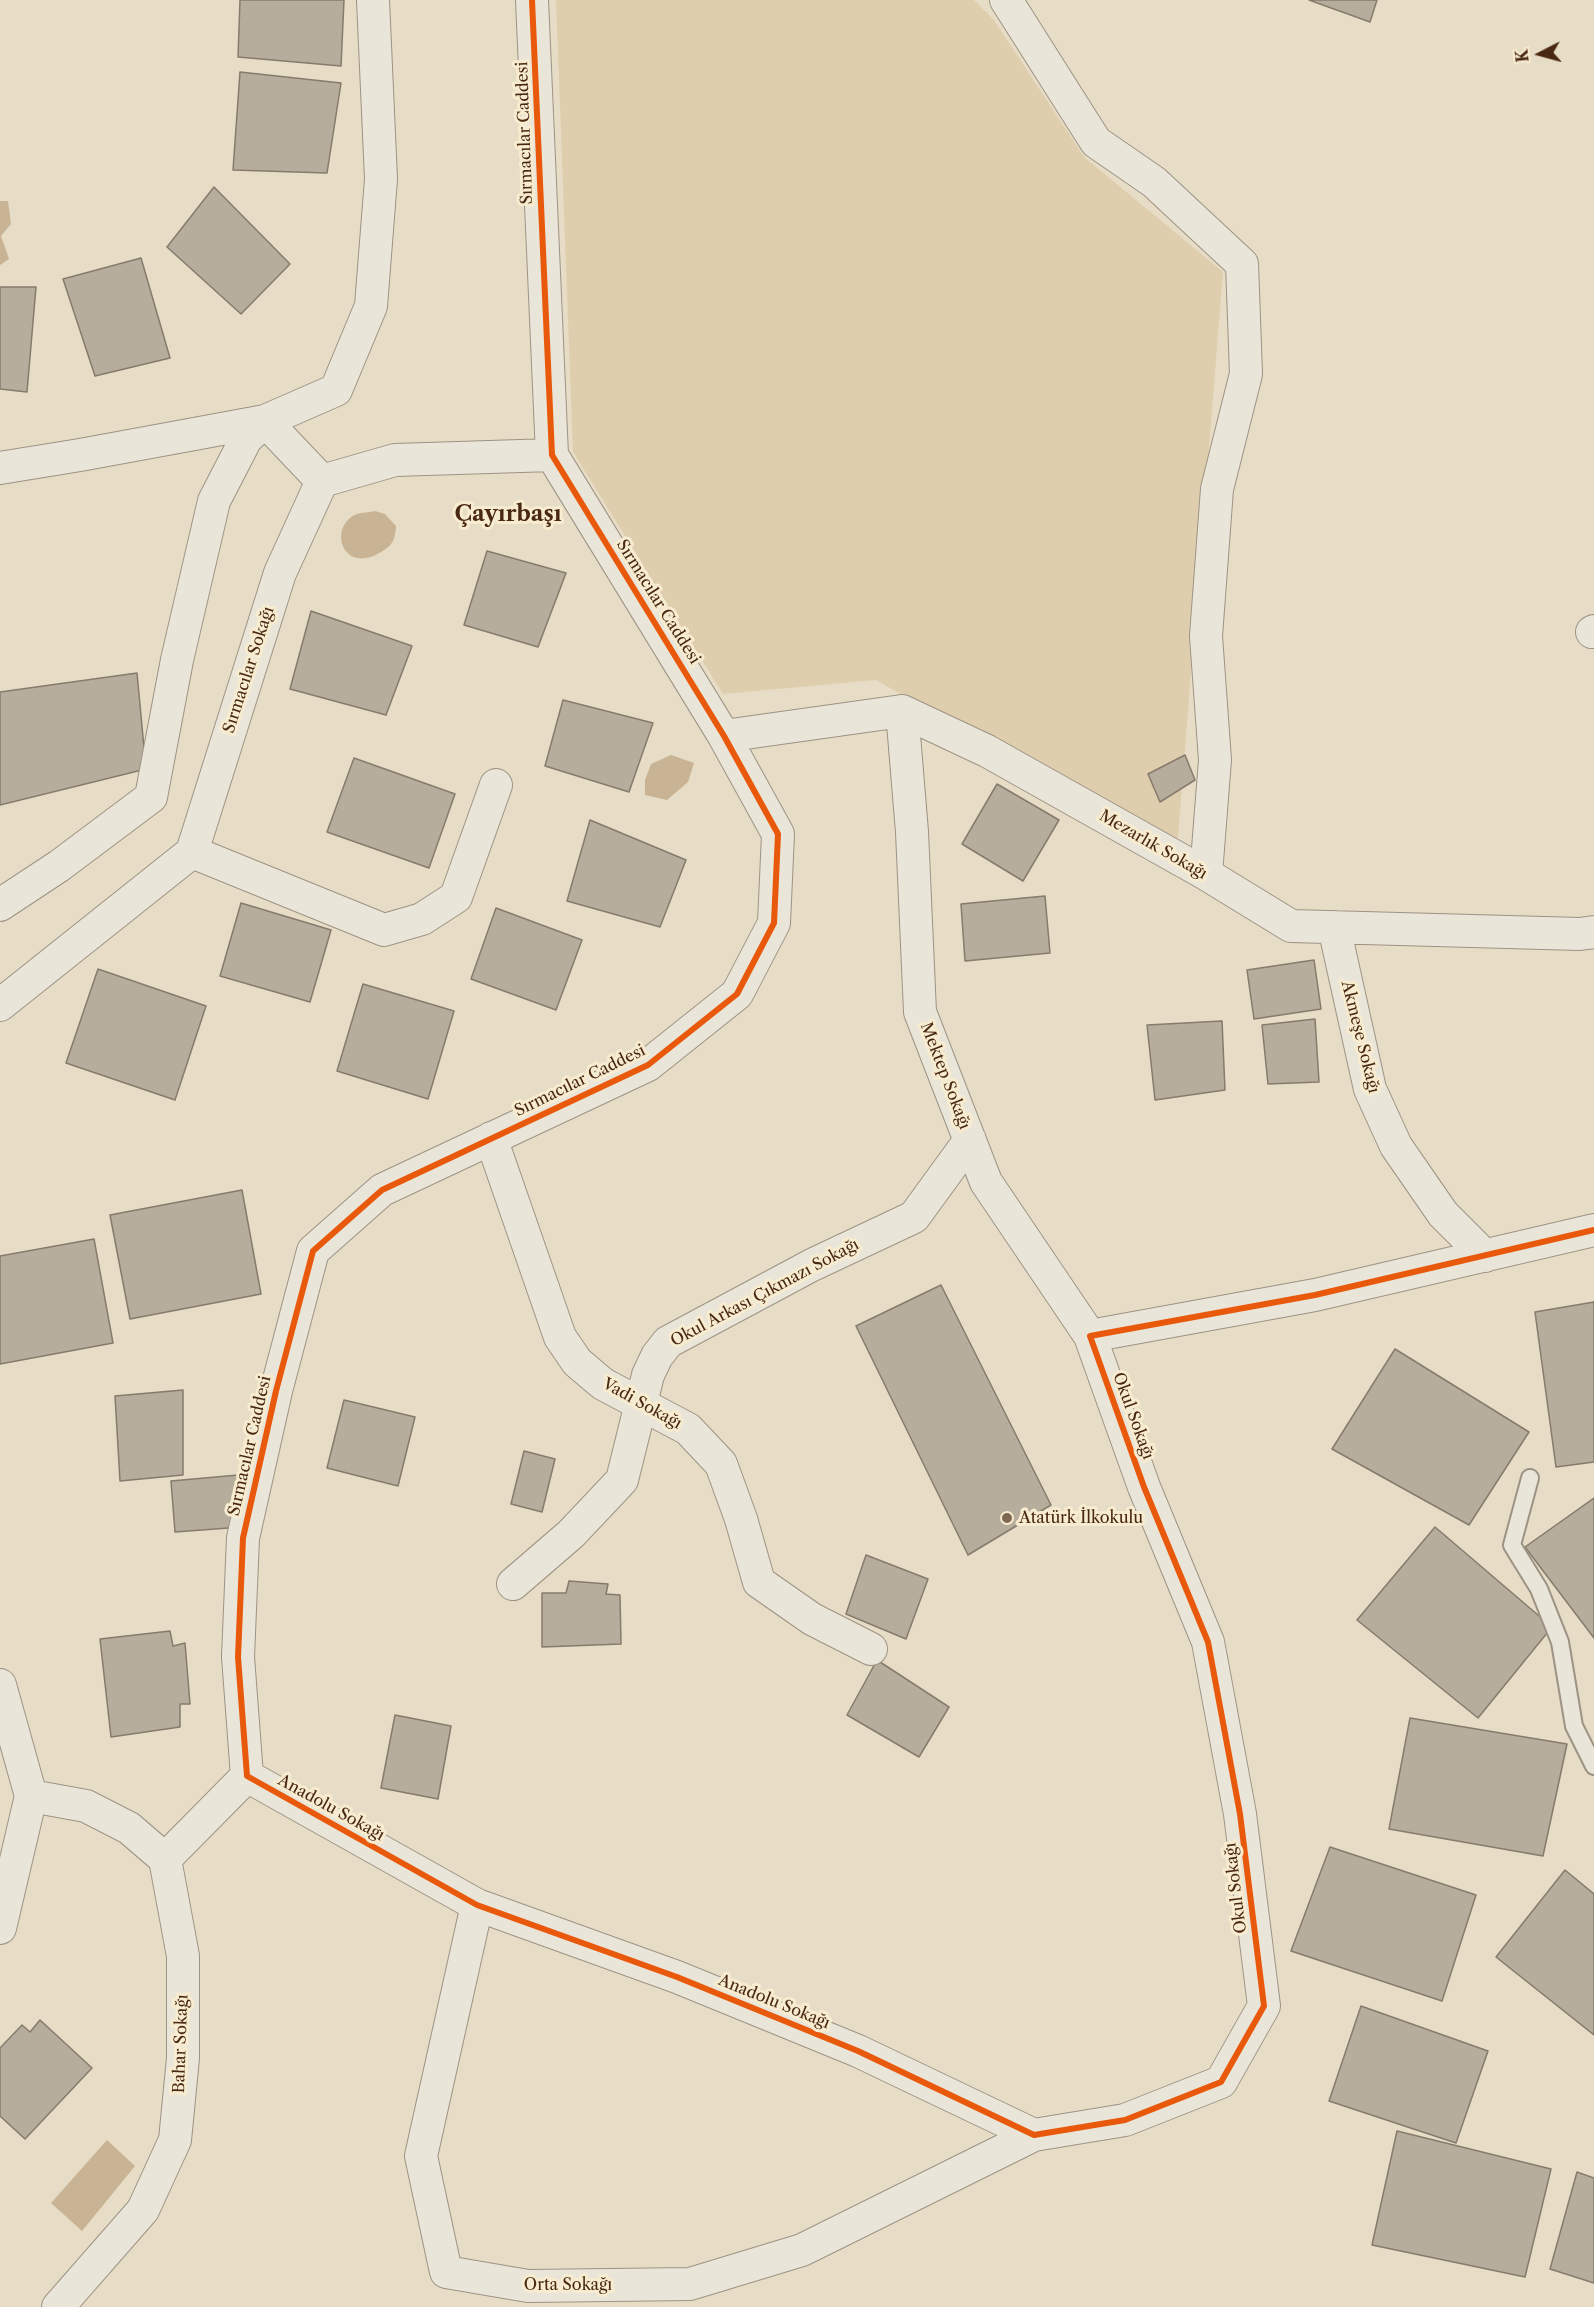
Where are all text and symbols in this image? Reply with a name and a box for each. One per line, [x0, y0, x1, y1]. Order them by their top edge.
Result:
north arrow [1510, 24, 1570, 84]
text: K [1511, 48, 1533, 63]
street label: Sırmacılar Caddesi [513, 61, 537, 205]
district label: Çayırbaşı [454, 502, 562, 528]
street label: Sırmacılar Caddesi [612, 536, 704, 668]
street label: Sırmacılar Sokağı [219, 604, 279, 736]
street label: Mezarlık Sokağı [1096, 806, 1210, 884]
street label: Akmeşe Sokağı [1337, 979, 1383, 1095]
street label: Mektep Sokağı [916, 1020, 974, 1132]
street label: Sırmacılar Caddesi [512, 1041, 648, 1121]
street label: Okul Arkası Çıkmazı Sokağı [668, 1235, 862, 1351]
street label: Okul Sokağı [1108, 1370, 1158, 1462]
street label: Sırmacılar Caddesi [225, 1374, 275, 1518]
street label: Vadi Sokağı [599, 1374, 685, 1434]
place label: Atatürk İlkokulu [1019, 1508, 1143, 1528]
marker: Atatürk İlkokulu [1000, 1511, 1014, 1525]
street label: Anadolu Sokağı [274, 1771, 388, 1845]
street label: Okul Sokağı [1221, 1842, 1251, 1934]
street label: Anadolu Sokağı [715, 1971, 833, 2033]
street label: Bahar Sokağı [170, 1994, 192, 2094]
street label: Orta Sokağı [524, 2275, 612, 2295]

